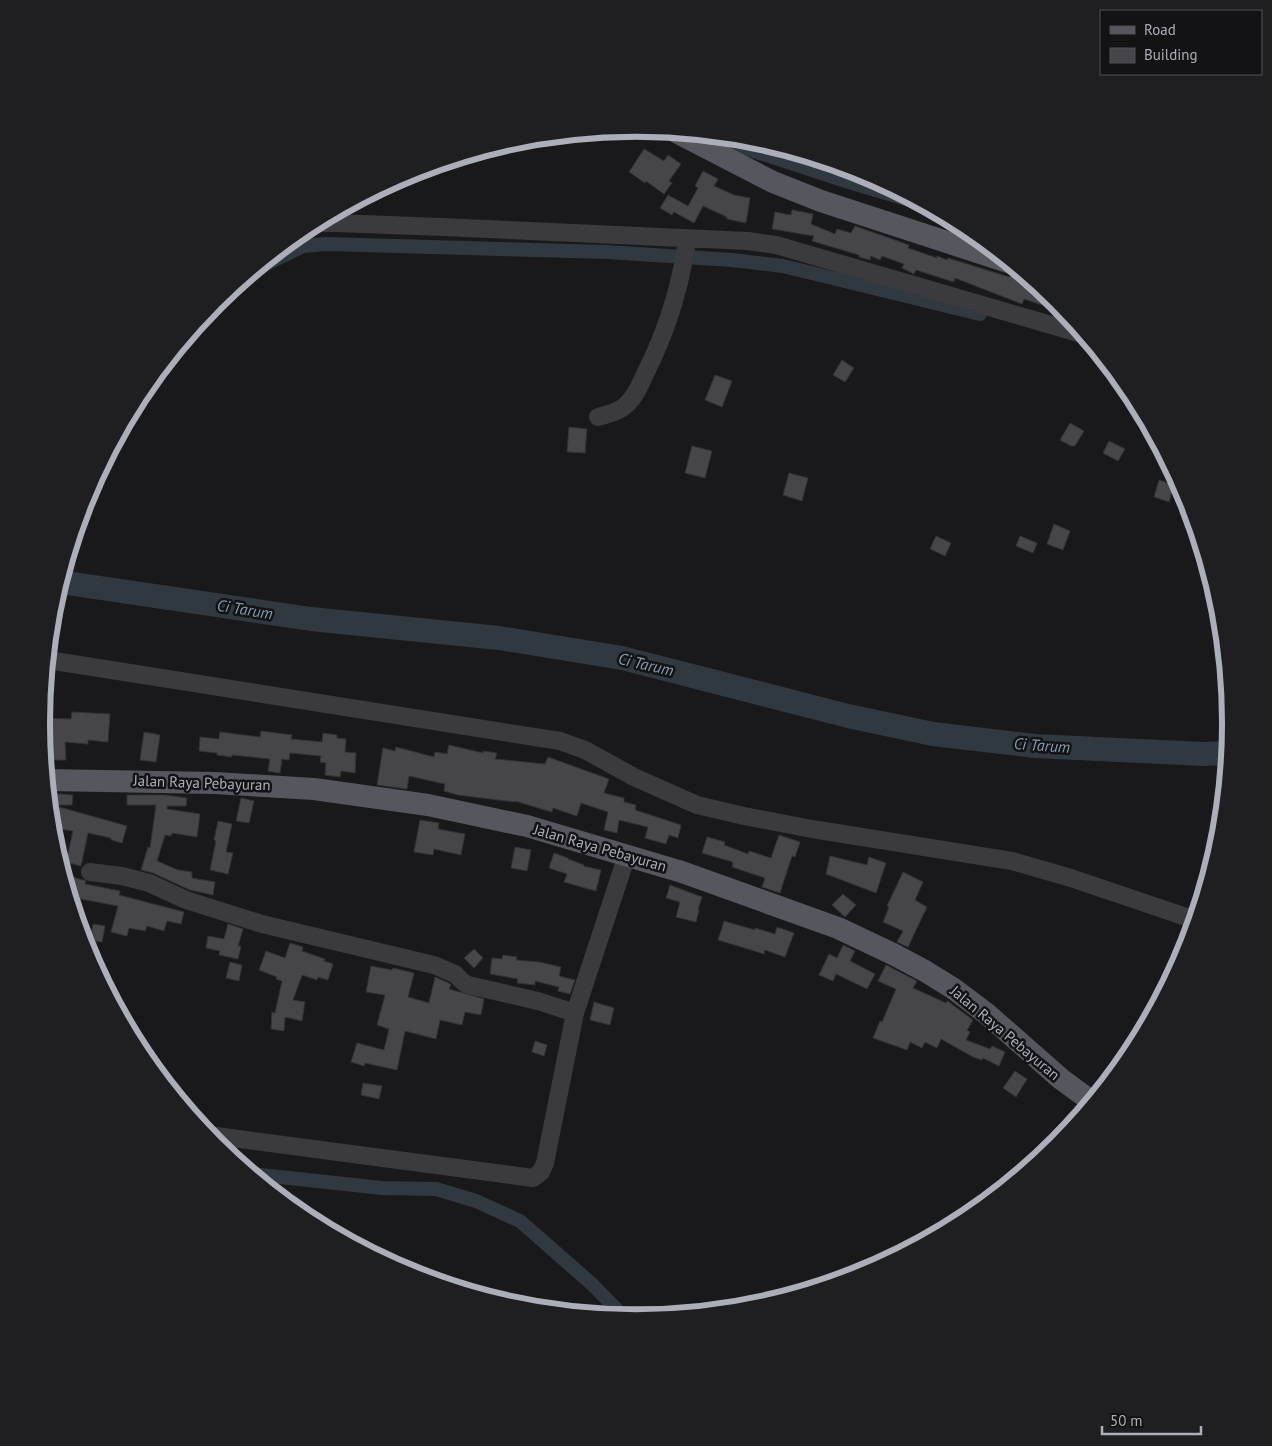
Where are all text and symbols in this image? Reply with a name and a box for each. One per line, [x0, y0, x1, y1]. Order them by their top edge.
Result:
legend [1100, 10, 1262, 75]
text: Road [1144, 20, 1176, 39]
text: Building [1144, 45, 1198, 64]
water label: Ci Tarum [216, 595, 274, 623]
water label: Ci Tarum [616, 648, 676, 680]
water label: Ci Tarum [1013, 733, 1071, 757]
street label: Jalan Raya Pebayuran [132, 771, 271, 794]
street label: Jalan Raya Pebayuran [531, 819, 669, 876]
street label: Jalan Raya Pebayuran [946, 981, 1064, 1084]
scale bar [1102, 1404, 1201, 1436]
text: 50 m [1110, 1411, 1143, 1430]

